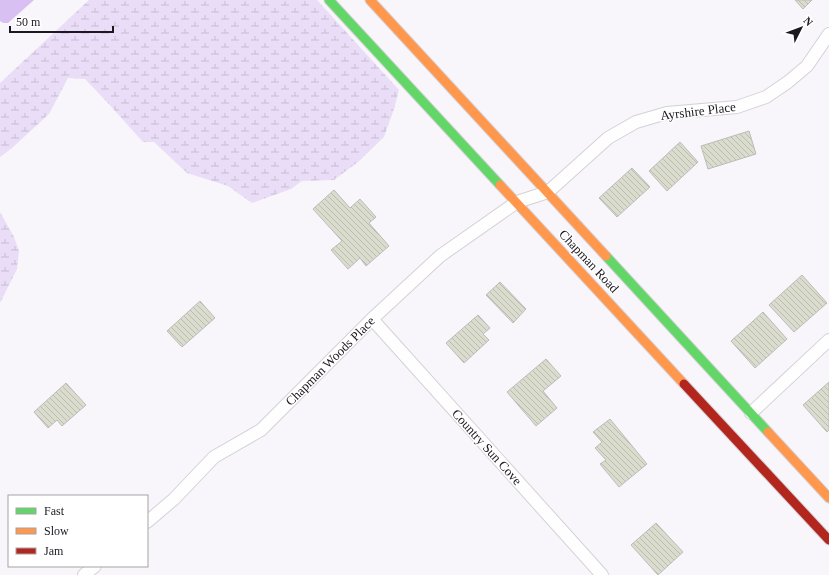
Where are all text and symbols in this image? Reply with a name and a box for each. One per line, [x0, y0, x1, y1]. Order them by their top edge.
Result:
scale bar [10, 8, 113, 34]
north arrow [781, 8, 821, 48]
text: N [801, 14, 816, 28]
text: 50 m [16, 15, 41, 29]
street label: Ayrshire Place [660, 99, 737, 123]
street label: Chapman Road [556, 226, 622, 296]
street label: Chapman Woods Place [282, 313, 378, 409]
street label: Country Sun Cove [449, 406, 525, 488]
legend [8, 495, 148, 567]
text: Fast [44, 504, 65, 518]
text: Slow [44, 524, 69, 538]
text: Jam [44, 544, 64, 558]

